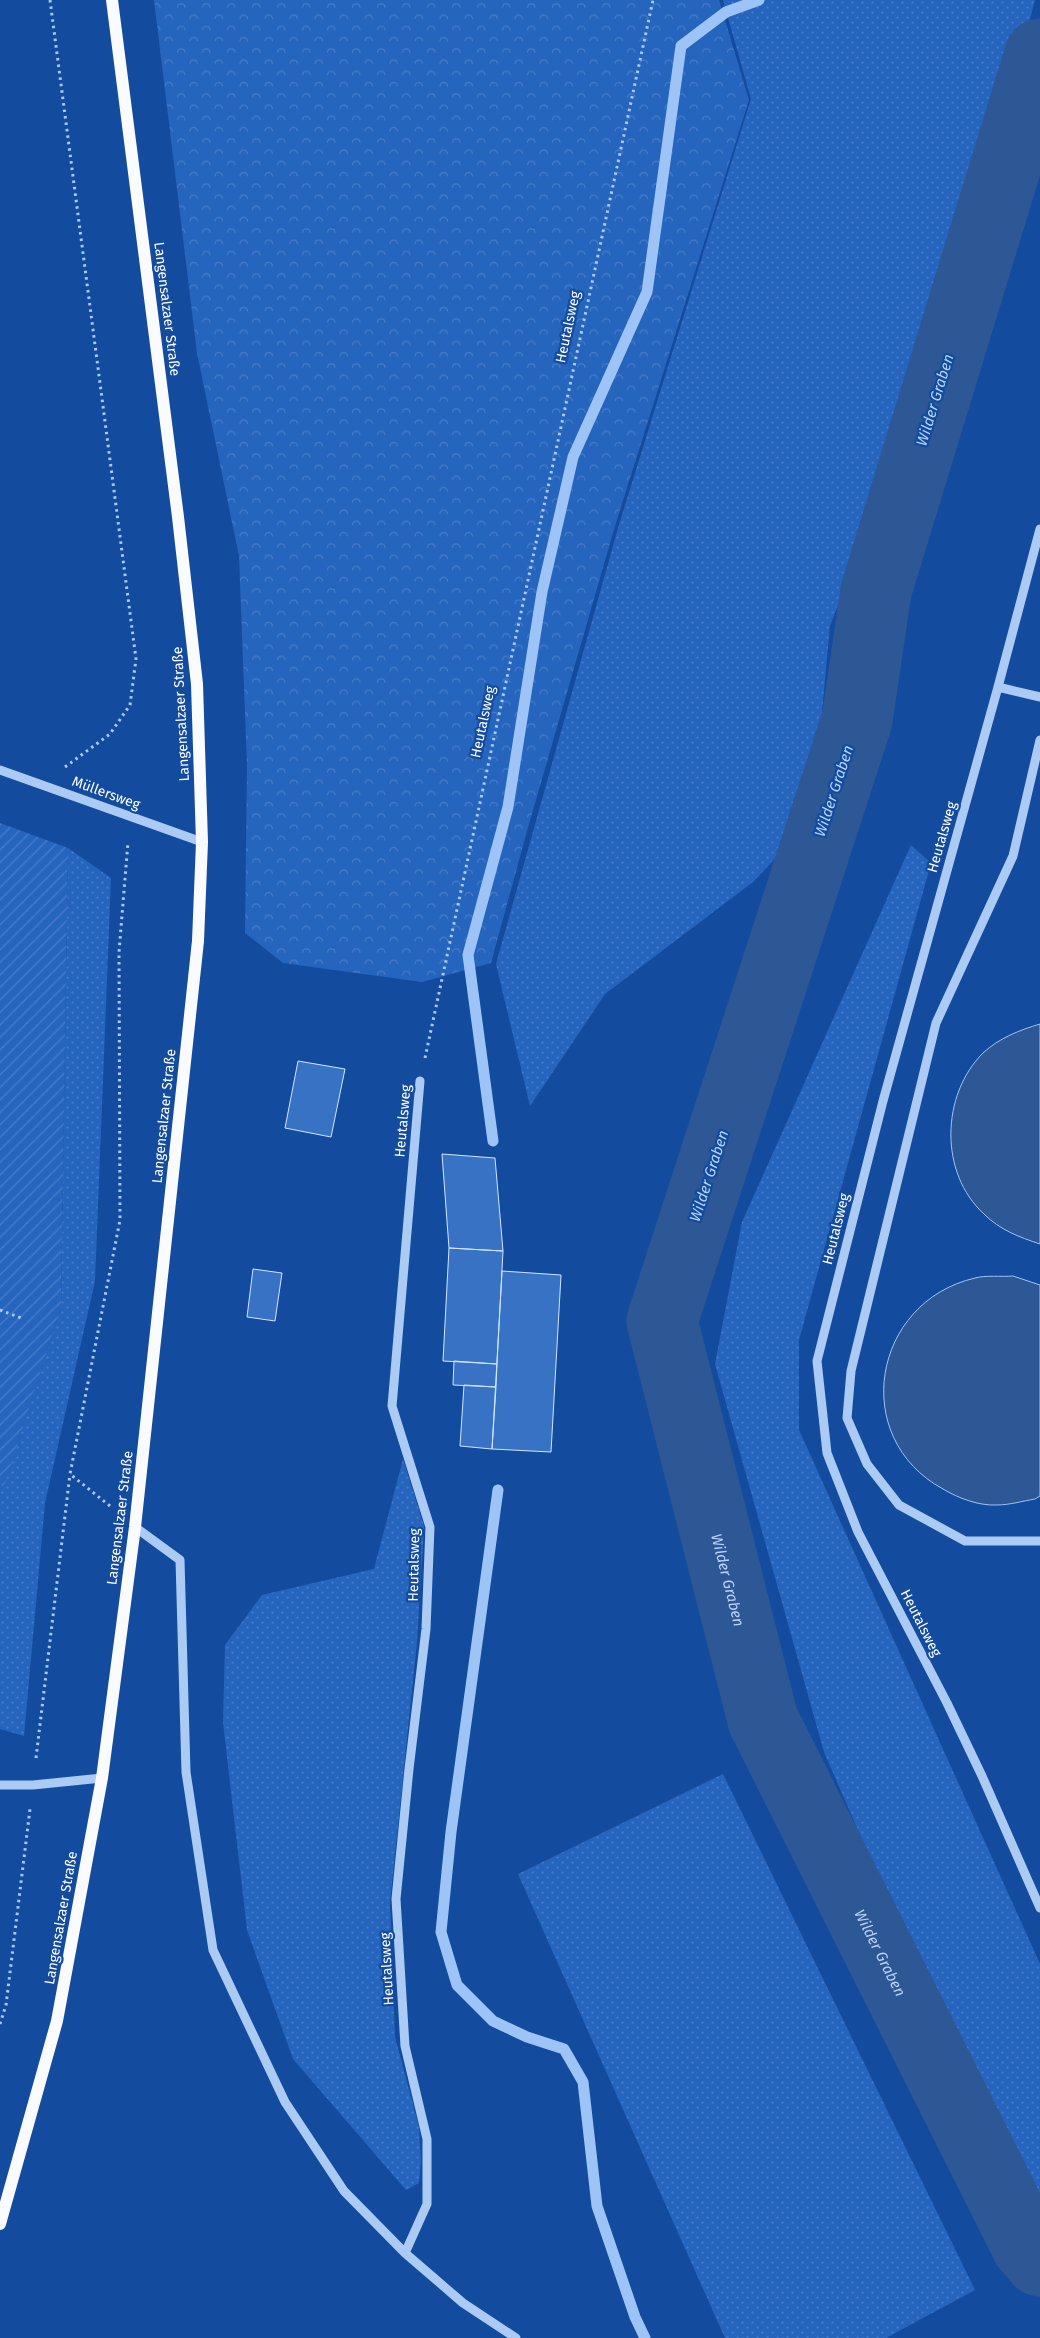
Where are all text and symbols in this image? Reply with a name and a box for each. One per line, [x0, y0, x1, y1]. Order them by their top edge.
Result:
street label: Langensalzaer Straße [150, 241, 184, 377]
street label: Heutalsweg [552, 289, 584, 365]
water label: Wilder Graben [912, 352, 958, 448]
street label: Langensalzaer Straße [169, 646, 193, 782]
street label: Heutalsweg [467, 684, 499, 760]
water label: Wilder Graben [811, 743, 857, 839]
street label: Müllersweg [70, 773, 143, 813]
street label: Heutalsweg [924, 799, 960, 875]
street label: Langensalzaer Straße [148, 1048, 180, 1184]
street label: Heutalsweg [391, 1083, 415, 1158]
water label: Wilder Graben [686, 1128, 732, 1224]
street label: Heutalsweg [819, 1191, 853, 1267]
street label: Langensalzaer Straße [103, 1450, 137, 1586]
street label: Heutalsweg [405, 1528, 423, 1602]
water label: Wilder Graben [707, 1532, 748, 1629]
street label: Heutalsweg [897, 1587, 946, 1660]
street label: Langensalzaer Straße [41, 1850, 81, 1986]
water label: Wilder Graben [851, 1906, 909, 2000]
street label: Heutalsweg [377, 1931, 397, 2006]

